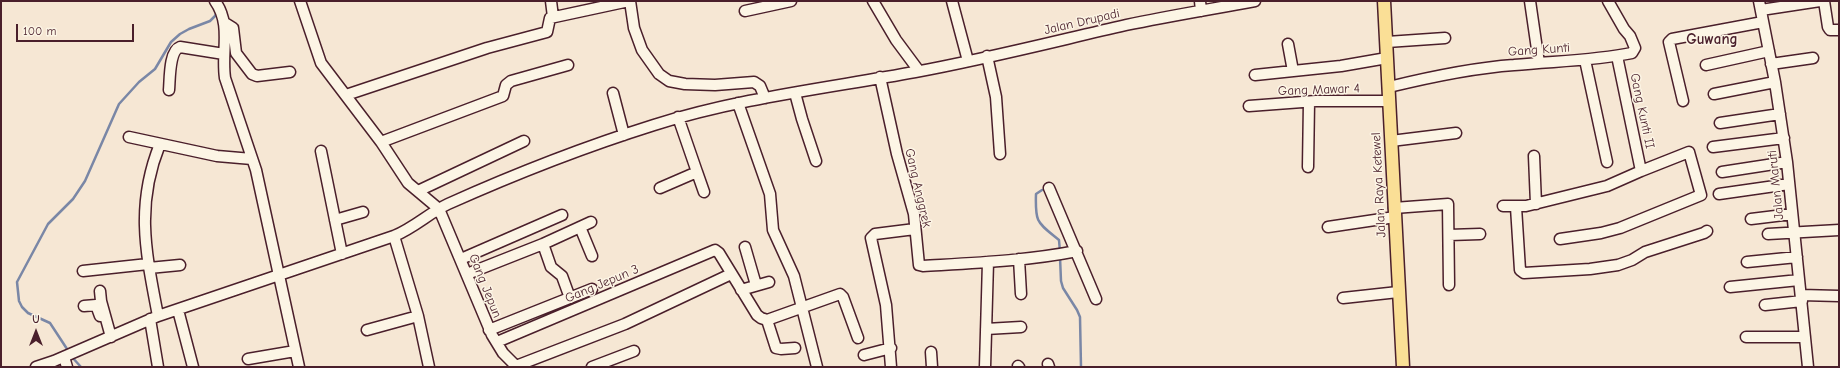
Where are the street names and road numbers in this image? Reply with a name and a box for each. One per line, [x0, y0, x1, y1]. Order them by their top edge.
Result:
street label: Jalan Drupadi [1043, 6, 1121, 38]
street label: Gang Kunti [1507, 40, 1571, 60]
street label: Gang Kunti II [1626, 72, 1658, 150]
street label: Gang Mawar 4 [1278, 81, 1360, 99]
street label: Jalan Raya Ketewel [1368, 132, 1390, 238]
street label: Gang Anggrek [901, 147, 935, 229]
street label: Jalan Maruti [1765, 149, 1787, 221]
street label: Gang Jepun [465, 252, 505, 320]
street label: Gang Jepun 3 [563, 261, 641, 307]

